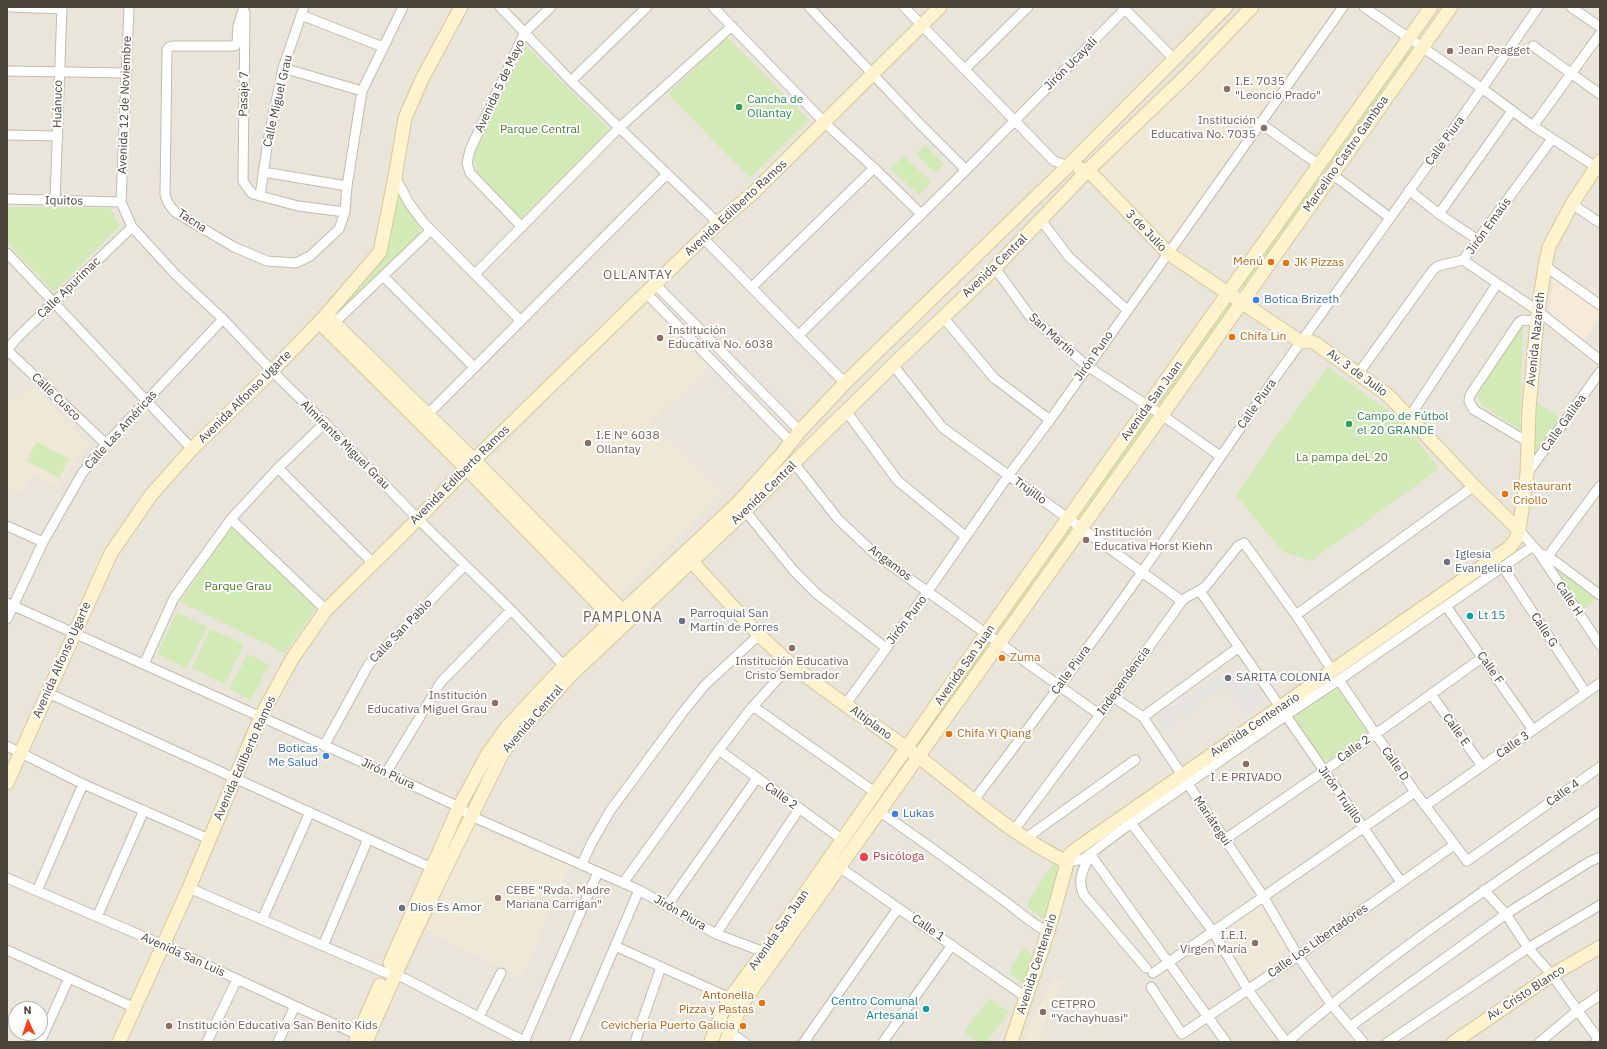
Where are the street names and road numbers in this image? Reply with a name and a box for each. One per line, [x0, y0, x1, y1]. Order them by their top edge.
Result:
street label: Jirón Ucayali [1042, 35, 1100, 93]
street label: Avenida 12 de Noviembre [115, 36, 135, 174]
street label: Avenida 5 de Mayo [472, 37, 528, 135]
street label: Calle Miguel Grau [260, 53, 296, 149]
street label: Pasaje 7 [236, 71, 252, 117]
street label: Huánuco [50, 80, 66, 128]
street label: Marcelino Castro Gamboa [1300, 93, 1392, 215]
street label: Calle Piura [1422, 113, 1468, 169]
street label: Avenida Edilberto Ramos [682, 157, 790, 259]
street label: Iquitos [45, 193, 83, 209]
street label: Jirón Emaús [1464, 195, 1514, 257]
street label: Tacna [175, 206, 209, 236]
street label: 3 de Julio [1123, 207, 1169, 255]
street label: Avenida Central [959, 231, 1031, 301]
street label: Calle Apurimac [35, 254, 103, 322]
street label: Avenida Nazareth [1524, 291, 1548, 387]
street label: San Martín [1026, 310, 1078, 360]
street label: Jirón Puno [1072, 328, 1116, 384]
street label: Av. 3 de Julio [1324, 346, 1390, 400]
street label: Avenida Alfonso Ugarte [196, 348, 294, 446]
street label: Avenida San Juan [1118, 358, 1186, 444]
street label: Calle Cusco [29, 370, 83, 424]
street label: Calle Piura [1235, 376, 1279, 432]
street label: Calle Las Américas [82, 388, 160, 472]
street label: Calle Galilea [1538, 392, 1590, 454]
street label: Almirante Miguel Grau [297, 397, 393, 493]
street label: Avenida Edilberto Ramos [407, 422, 513, 528]
street label: Avenida Central [728, 458, 800, 528]
street label: Trujillo [1011, 474, 1049, 508]
street label: Angamos [866, 542, 914, 584]
street label: Calle H [1552, 579, 1586, 619]
street label: Jirón Puno [884, 593, 930, 647]
street label: Calle San Pablo [367, 596, 435, 666]
street label: Avenida Alfonso Ugarte [30, 600, 94, 720]
street label: Calle G [1528, 610, 1560, 650]
street label: Avenida San Juan [932, 622, 998, 708]
street label: Calle Piura [1048, 642, 1094, 698]
street label: Independencia [1094, 644, 1154, 718]
street label: Calle F [1474, 649, 1506, 687]
street label: Avenida Central [500, 682, 566, 756]
street label: Avenida Centenario [1208, 690, 1302, 760]
street label: Avenida Edilberto Ramos [211, 694, 279, 822]
street label: Altiplano [847, 703, 895, 743]
street label: Calle E [1440, 711, 1472, 749]
street label: Calle 3 [1494, 729, 1532, 761]
street label: Calle 2 [1335, 733, 1373, 765]
street label: Calle D [1378, 744, 1412, 784]
street label: Jirón Piura [359, 755, 417, 793]
street label: Jirón Trujillo [1315, 764, 1365, 826]
street label: Calle 4 [1544, 777, 1582, 809]
street label: Calle 2 [762, 779, 800, 813]
street label: Mariátegui [1190, 793, 1234, 849]
street label: Avenida San Juan [746, 887, 812, 973]
street label: Jirón Piura [651, 892, 709, 934]
street label: Calle Los Libertadores [1265, 901, 1371, 981]
street label: Calle 1 [909, 912, 947, 944]
street label: Avenida Centenario [1014, 912, 1060, 1016]
street label: Avenida San Luis [139, 930, 227, 980]
street label: Av. Cristo Blanco [1484, 962, 1568, 1024]

